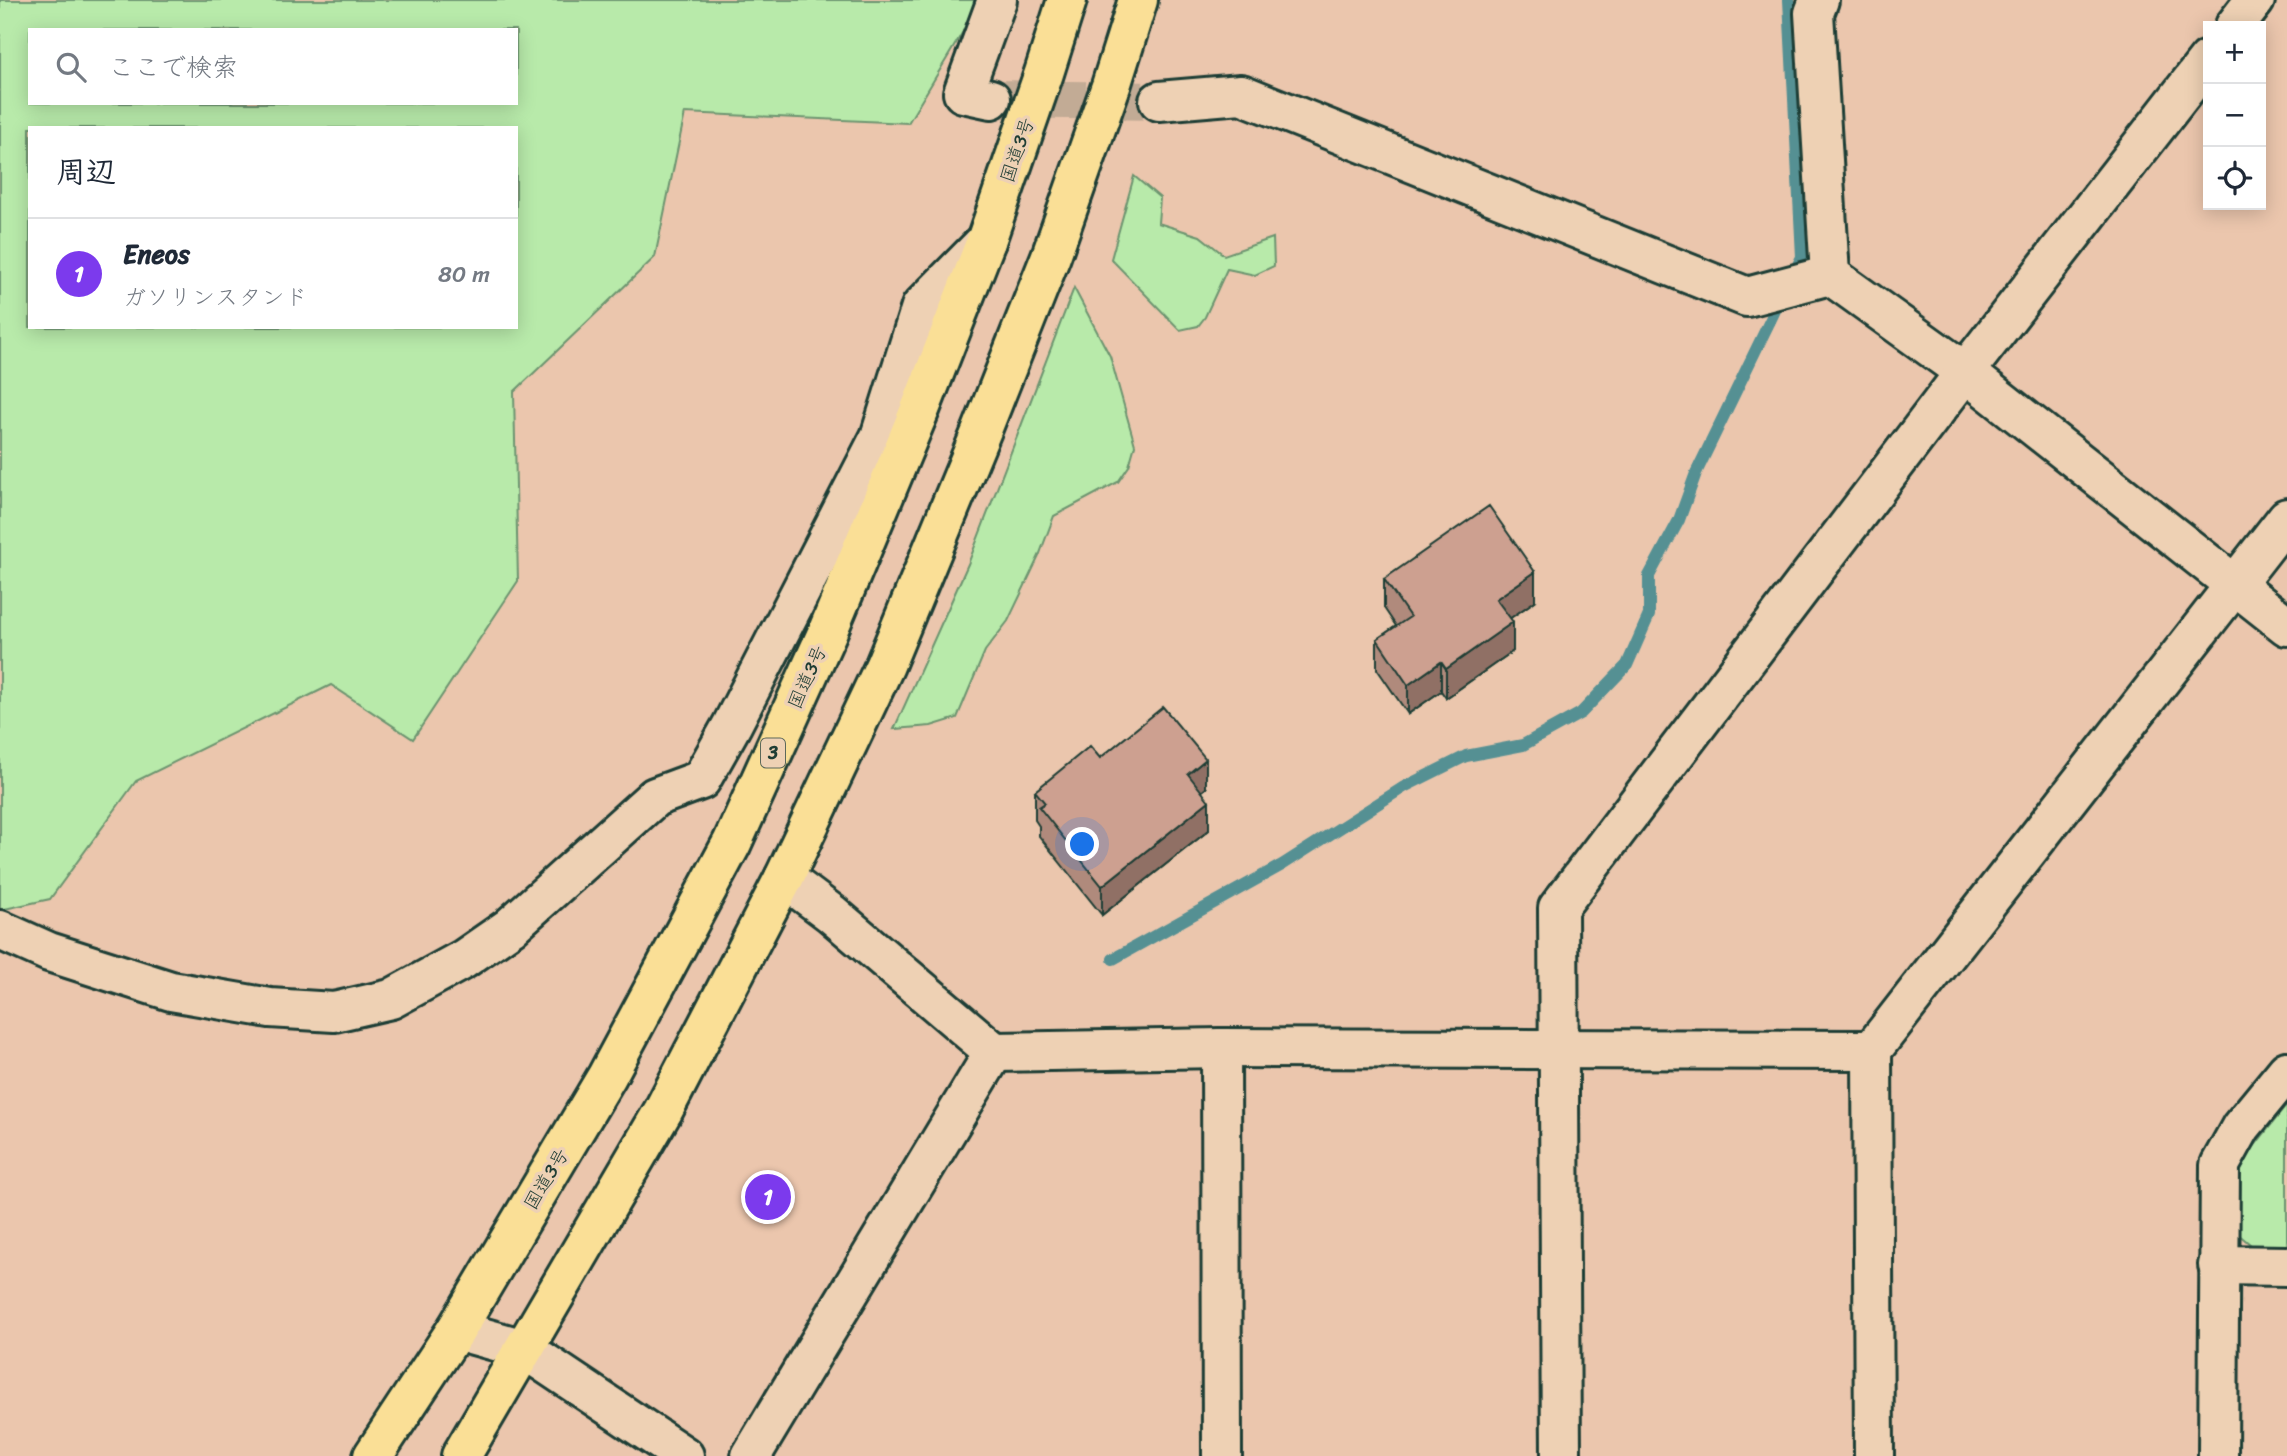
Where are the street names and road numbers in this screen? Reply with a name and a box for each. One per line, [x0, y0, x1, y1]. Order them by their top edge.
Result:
street label: 国道3号 [990, 113, 1044, 187]
street label: 国道3号 [778, 639, 836, 715]
road number: 3 [761, 738, 785, 768]
street label: 国道3号 [514, 1142, 578, 1216]

